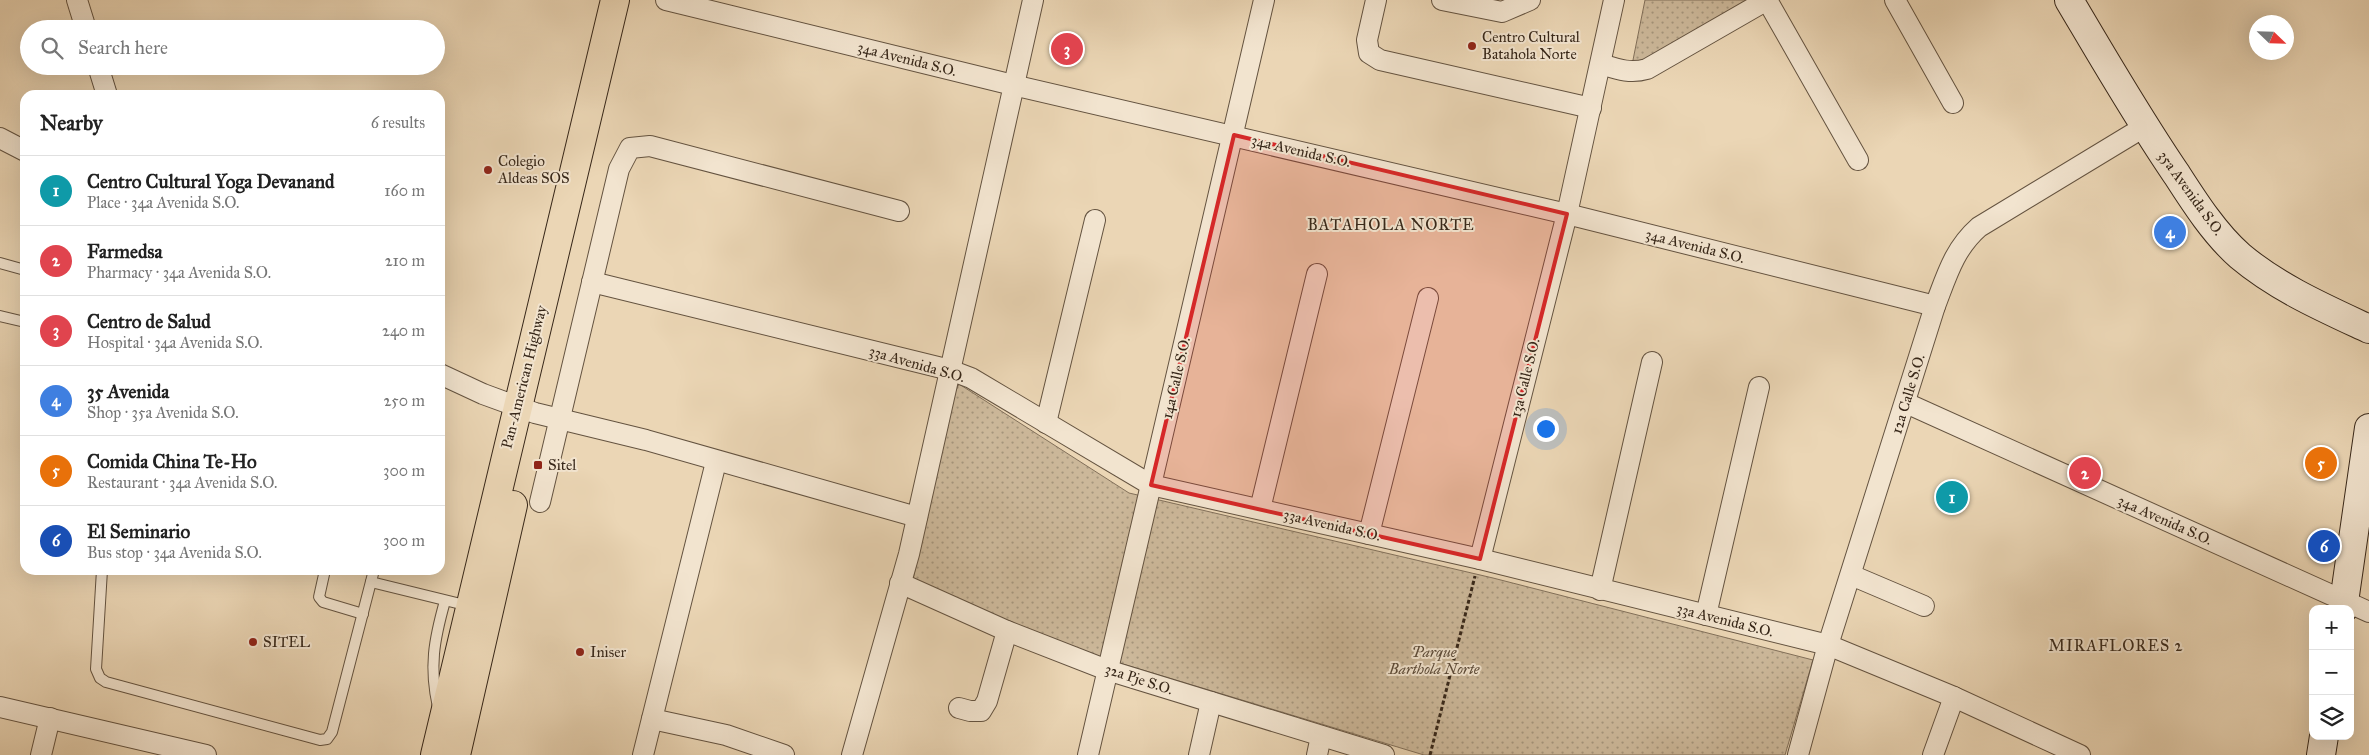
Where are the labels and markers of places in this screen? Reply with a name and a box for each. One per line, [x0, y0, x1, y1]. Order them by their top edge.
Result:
place label: Centro Cultural Batahola Norte [1482, 28, 1581, 63]
pin: 3 [1051, 30, 1083, 68]
marker: Centro Cultural Batahola Norte [1466, 40, 1478, 52]
place label: Colegio Aldeas SOS [497, 152, 570, 187]
marker: Colegio Aldeas SOS [482, 164, 494, 176]
pin: 4 [2154, 213, 2186, 251]
pin: 5 [2305, 444, 2337, 482]
pin: 2 [2069, 454, 2101, 492]
place label: Sitel [548, 456, 577, 474]
marker: Sitel [532, 459, 544, 471]
pin: 1 [1936, 478, 1968, 516]
pin: 6 [2308, 527, 2340, 565]
place label: SITEL [263, 633, 310, 651]
marker: SITEL [247, 636, 259, 648]
place label: Iniser [590, 643, 626, 661]
marker: Iniser [574, 646, 586, 658]

